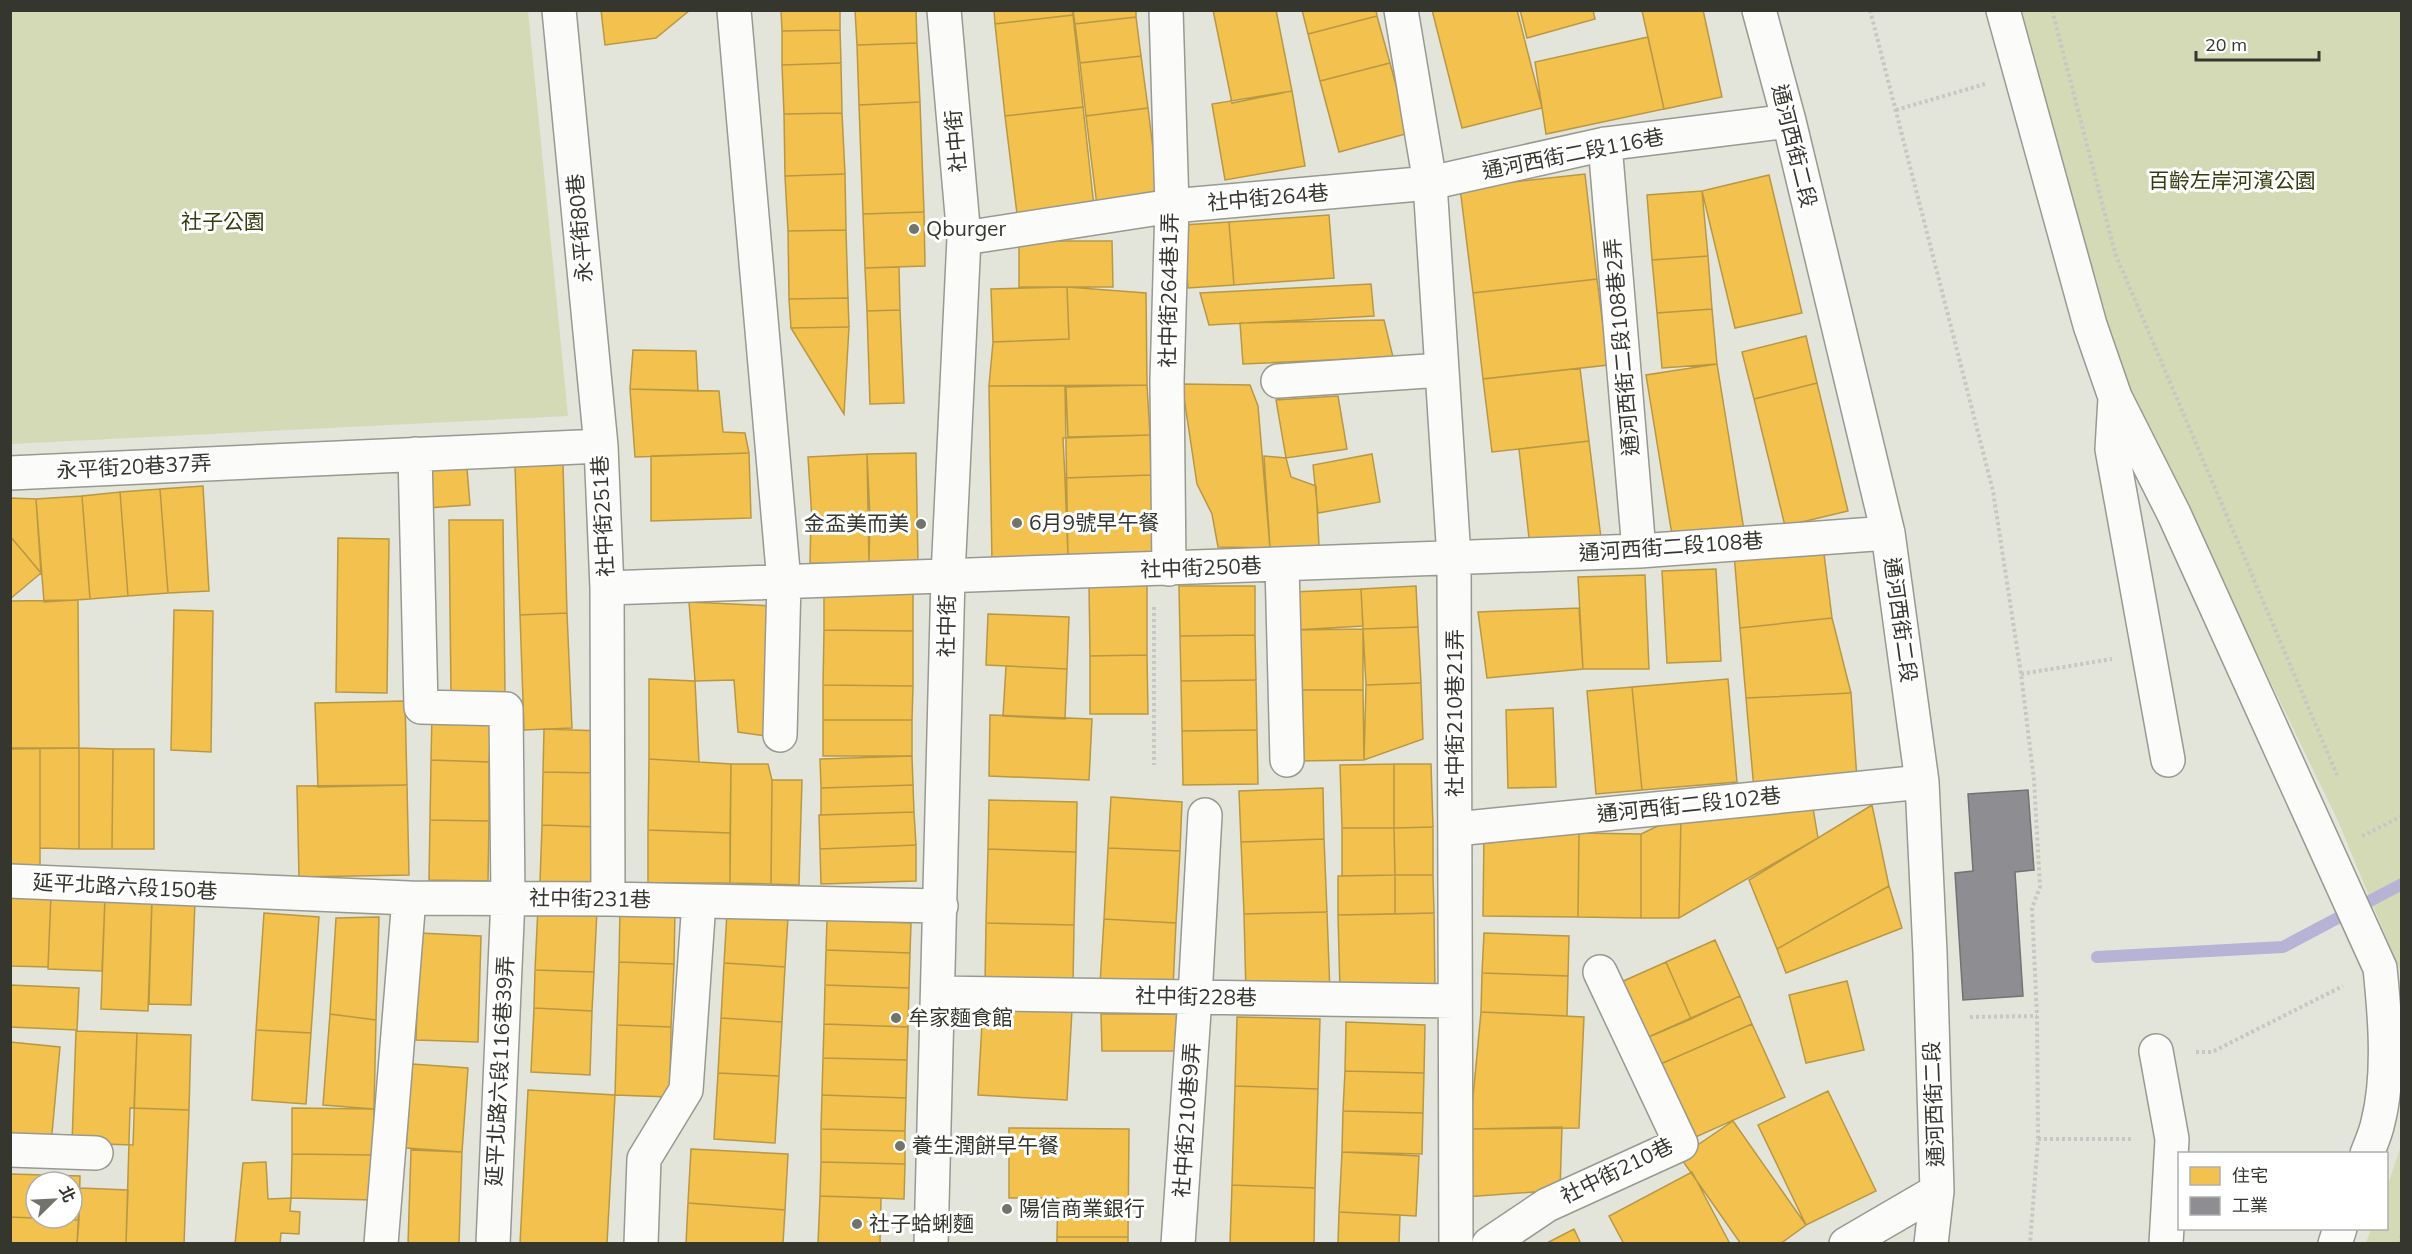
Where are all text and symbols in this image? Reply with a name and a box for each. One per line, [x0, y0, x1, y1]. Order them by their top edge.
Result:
scale bar [2196, 24, 2319, 62]
text: 20 m [2205, 33, 2247, 56]
street label: 通河西街二段 [1767, 81, 1823, 210]
street label: 社中街 [939, 109, 971, 174]
street label: 通河西街二段116巷 [1480, 123, 1666, 183]
park label: 百齡左岸河濱公園 [2148, 167, 2316, 193]
street label: 永平街80巷 [561, 173, 597, 284]
street label: 社中街264巷 [1206, 179, 1330, 215]
park label: 社子公園 [181, 208, 265, 234]
street label: 社中街264巷1弄 [1154, 212, 1182, 368]
place label: Qburger [926, 215, 1007, 241]
marker: Qburger [907, 222, 921, 236]
street label: 通河西街二段108巷2弄 [1599, 237, 1643, 457]
street label: 永平街20巷37弄 [56, 449, 212, 483]
street label: 社中街251巷 [586, 455, 618, 578]
place label: 6月9號早午餐 [1029, 509, 1159, 535]
place label: 金盃美而美 [804, 510, 909, 536]
marker: 6月9號早午餐 [1010, 516, 1024, 530]
marker: 金盃美而美 [914, 517, 928, 531]
street label: 通河西街二段108巷 [1578, 527, 1764, 565]
street label: 社中街250巷 [1140, 552, 1262, 582]
street label: 通河西街二段 [1879, 556, 1923, 684]
street label: 社中街 [932, 594, 960, 658]
street label: 社中街210巷21弄 [1441, 629, 1467, 797]
street label: 通河西街二段102巷 [1596, 781, 1782, 827]
street label: 延平北路六段150巷 [32, 868, 218, 904]
street label: 社中街231巷 [529, 884, 651, 912]
street label: 延平北路六段116巷39弄 [480, 955, 518, 1187]
street label: 社中街228巷 [1135, 982, 1257, 1010]
place label: 牟家麵食館 [908, 1004, 1013, 1030]
marker: 牟家麵食館 [889, 1011, 903, 1025]
street label: 通河西街二段 [1918, 1041, 1948, 1167]
street label: 社中街210巷9弄 [1168, 1042, 1204, 1198]
place label: 養生潤餅早午餐 [912, 1132, 1059, 1158]
street label: 社中街210巷 [1556, 1132, 1677, 1208]
marker: 養生潤餅早午餐 [893, 1139, 907, 1153]
legend [2178, 1152, 2388, 1230]
text: 住宅 [2232, 1164, 2268, 1187]
north arrow [24, 1170, 84, 1230]
text: 北 [55, 1183, 80, 1205]
text: 工業 [2232, 1194, 2268, 1217]
place label: 陽信商業銀行 [1019, 1195, 1145, 1221]
marker: 陽信商業銀行 [1000, 1202, 1014, 1216]
place label: 社子蛤蜊麵 [869, 1210, 974, 1236]
marker: 社子蛤蜊麵 [850, 1217, 864, 1231]

